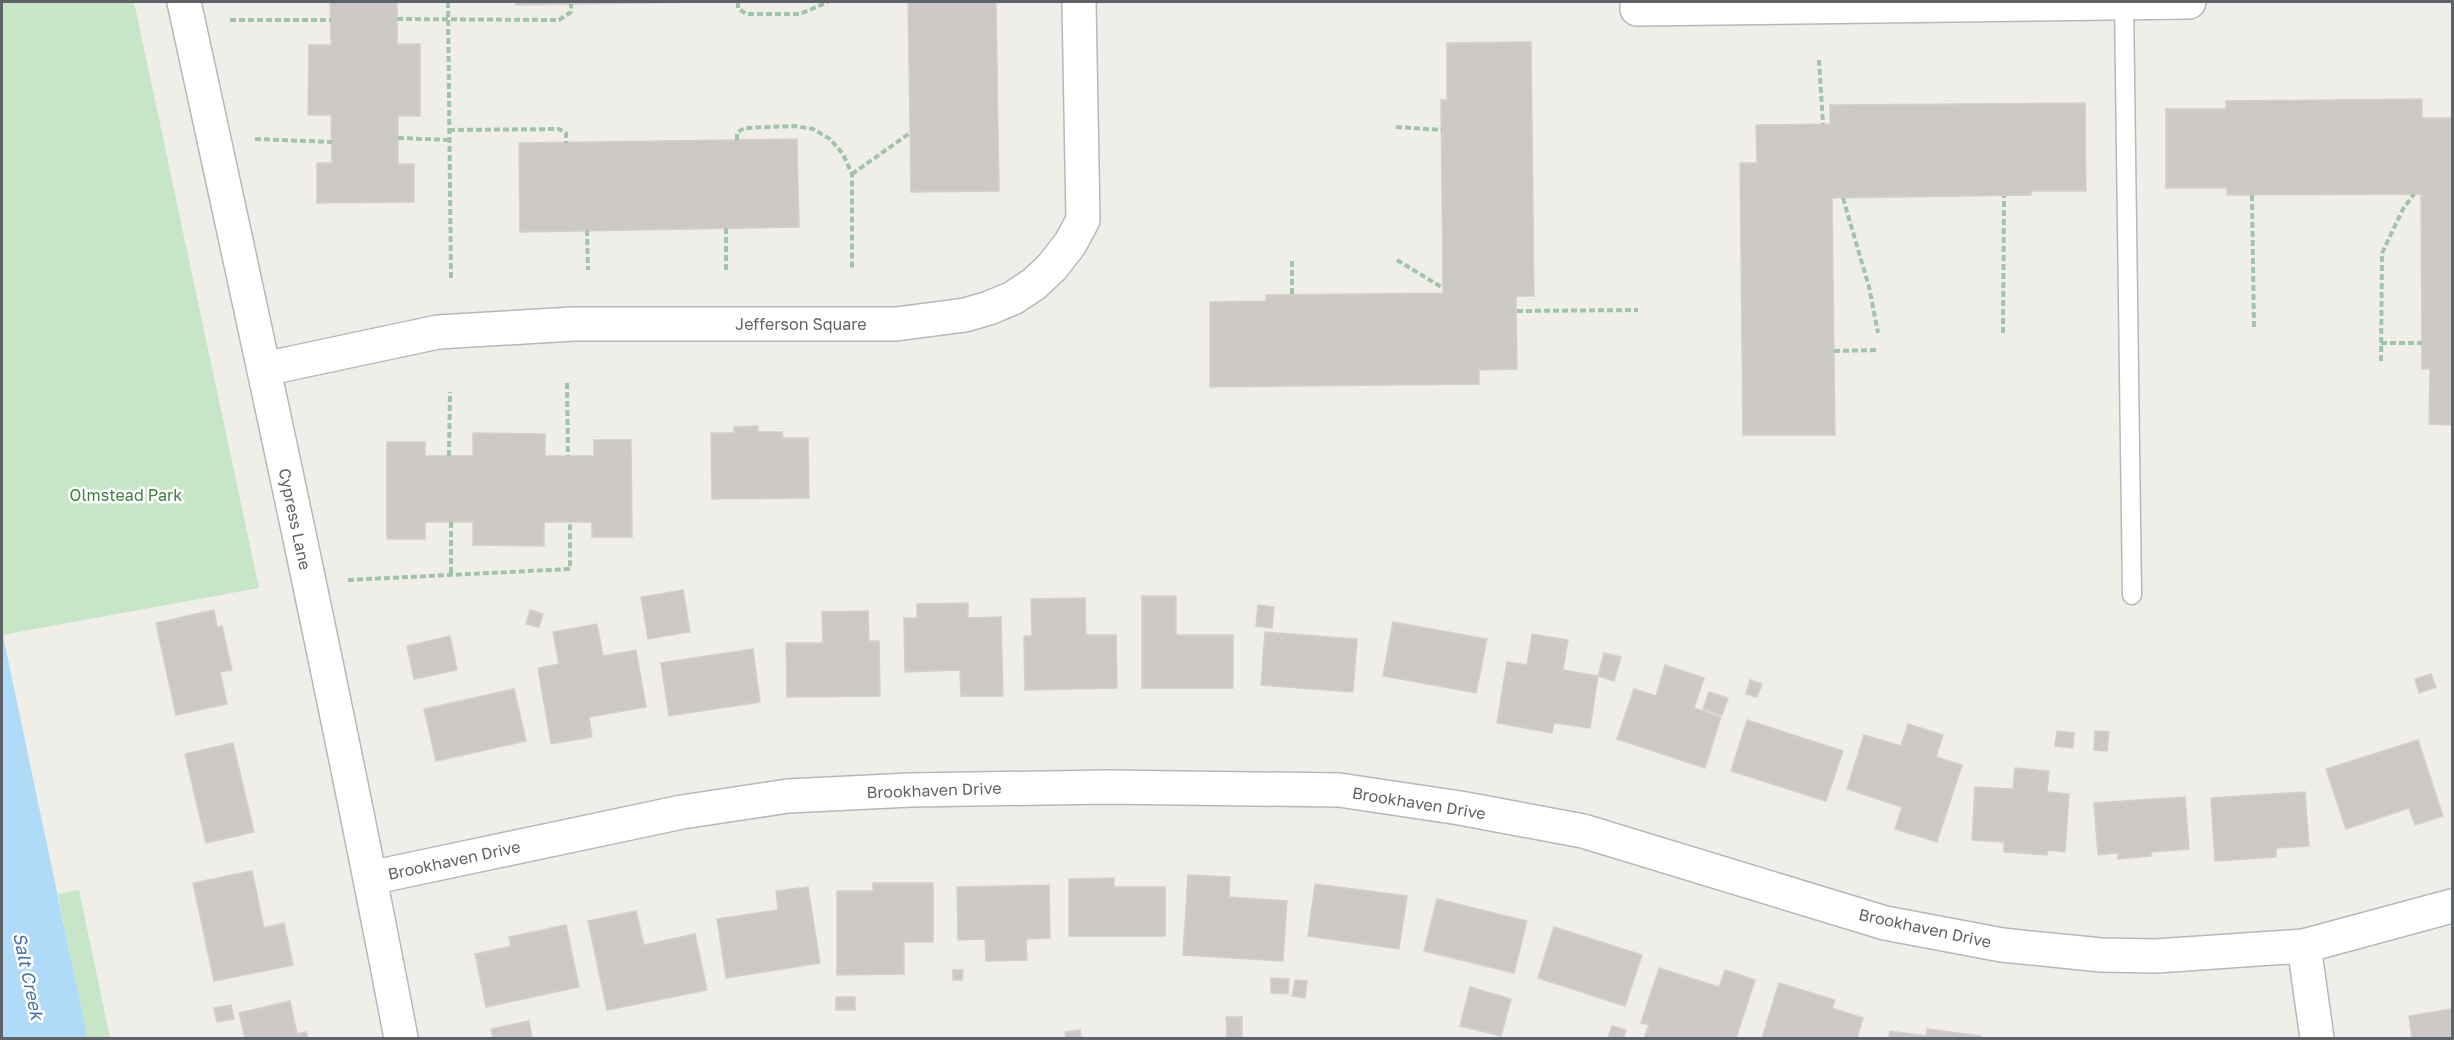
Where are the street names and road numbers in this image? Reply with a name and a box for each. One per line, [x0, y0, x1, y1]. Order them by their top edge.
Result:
street label: Jefferson Square [735, 314, 867, 334]
street label: Cypress Lane [274, 466, 316, 572]
street label: Brookhaven Drive [866, 778, 1002, 802]
street label: Brookhaven Drive [1351, 783, 1487, 823]
street label: Brookhaven Drive [386, 836, 522, 884]
street label: Brookhaven Drive [1857, 904, 1993, 952]

